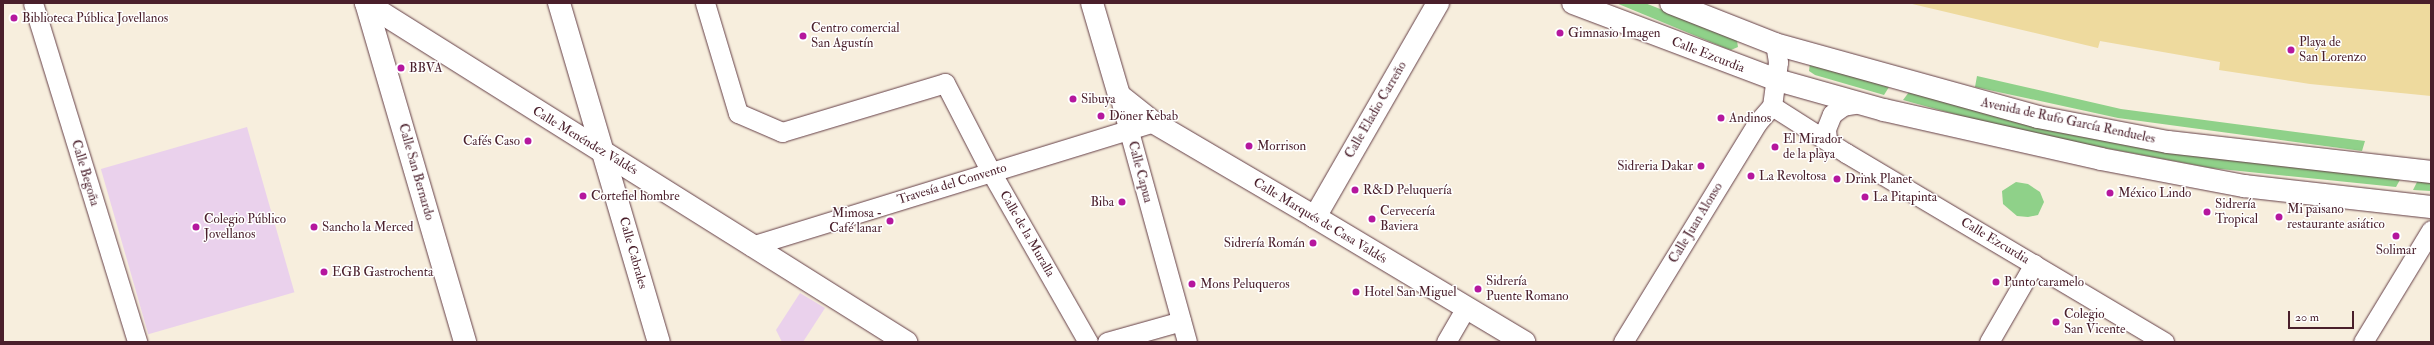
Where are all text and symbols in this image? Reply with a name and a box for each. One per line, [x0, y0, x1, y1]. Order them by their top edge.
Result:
place label: Biblioteca Pública Jovellanos [22, 10, 168, 26]
marker: Biblioteca Pública Jovellanos [9, 13, 19, 23]
place label: Centro comercial San Agustín [811, 21, 900, 52]
place label: Gimnasio Imagen [1568, 25, 1661, 41]
marker: Gimnasio Imagen [1555, 28, 1565, 38]
marker: Centro comercial San Agustín [798, 31, 808, 41]
street label: Calle Ezcurdia [1669, 34, 1747, 76]
place label: Playa de San Lorenzo [2299, 35, 2366, 66]
marker: Playa de San Lorenzo [2286, 45, 2296, 55]
street label: Calle Eladio Carreño [1342, 59, 1410, 161]
place label: BBVA [409, 60, 443, 76]
marker: BBVA [396, 63, 406, 73]
place label: Sibuya [1081, 91, 1116, 107]
marker: Sibuya [1068, 94, 1078, 104]
street label: Avenida de Rufo García Rendueles [1979, 95, 2157, 147]
street label: Calle Menéndez Valdés [530, 103, 640, 179]
place label: Döner Kebab [1109, 108, 1178, 124]
place label: Andinos [1729, 110, 1771, 126]
marker: Döner Kebab [1096, 111, 1106, 121]
marker: Andinos [1716, 113, 1726, 123]
street label: Calle San Bernardo [395, 122, 437, 222]
place label: El Mirador de la playa [1783, 132, 1842, 163]
place label: Cafés Caso [463, 133, 520, 149]
marker: Cafés Caso [523, 136, 533, 146]
street label: Calle Begoña [68, 138, 102, 208]
place label: Morrison [1257, 138, 1306, 154]
street label: Calle Capua [1124, 140, 1156, 204]
marker: Morrison [1244, 141, 1254, 151]
marker: El Mirador de la playa [1770, 142, 1780, 152]
place label: Sidreria Dakar [1617, 158, 1693, 174]
street label: Travesía del Convento [896, 160, 1008, 208]
marker: Sidreria Dakar [1696, 161, 1706, 171]
place label: La Revoltosa [1759, 168, 1826, 184]
marker: La Revoltosa [1746, 171, 1756, 181]
place label: Drink Planet [1845, 171, 1912, 187]
marker: Drink Planet [1832, 174, 1842, 184]
street label: Calle Marqués de Casa Valdés [1250, 175, 1390, 267]
street label: Calle Juan Alonso [1666, 180, 1726, 266]
place label: R&D Peluquería [1363, 182, 1452, 198]
marker: R&D Peluquería [1350, 185, 1360, 195]
place label: México Lindo [2118, 185, 2191, 201]
place label: Cortefiel hombre [591, 188, 680, 204]
street label: Calle de la Muralla [996, 188, 1058, 280]
marker: México Lindo [2105, 188, 2115, 198]
place label: La Pitapinta [1873, 189, 1937, 205]
marker: Cortefiel hombre [578, 191, 588, 201]
marker: La Pitapinta [1860, 192, 1870, 202]
place label: Biba [1090, 194, 1114, 210]
marker: Biba [1117, 197, 1127, 207]
place label: Sidrería Tropical [2215, 197, 2258, 228]
place label: Mi paisano restaurante asiático [2287, 202, 2385, 233]
place label: Cervecería Baviera [1380, 204, 1435, 235]
place label: Mimosa - Café lanar [829, 206, 882, 237]
marker: Sidrería Tropical [2202, 207, 2212, 217]
place label: Colegio Público Jovellanos [204, 212, 286, 243]
marker: Mi paisano restaurante asiático [2274, 212, 2284, 222]
marker: Cervecería Baviera [1367, 214, 1377, 224]
street label: Calle Ezcurdia [1958, 214, 2032, 268]
street label: Calle Cabrales [615, 215, 651, 291]
marker: Mimosa - Café lanar [885, 216, 895, 226]
place label: Sancho la Merced [322, 219, 413, 235]
marker: Colegio Público Jovellanos [191, 222, 201, 232]
marker: Sancho la Merced [309, 222, 319, 232]
marker: Solimar [2391, 231, 2401, 241]
place label: Sidrería Román [1224, 235, 1305, 251]
marker: Sidrería Román [1308, 238, 1318, 248]
place label: Solimar [2376, 242, 2416, 258]
place label: EGB Gastrochenta [332, 264, 433, 280]
marker: EGB Gastrochenta [319, 267, 329, 277]
place label: Sidrería Puente Romano [1486, 274, 1569, 305]
place label: Punto caramelo [2004, 274, 2084, 290]
place label: Mons Peluqueros [1200, 276, 1290, 292]
marker: Punto caramelo [1991, 277, 2001, 287]
marker: Mons Peluqueros [1187, 279, 1197, 289]
place label: Hotel San Miguel [1364, 284, 1457, 300]
marker: Sidrería Puente Romano [1473, 284, 1483, 294]
marker: Hotel San Miguel [1351, 287, 1361, 297]
scale bar [2290, 303, 2356, 329]
place label: Colegio San Vicente [2064, 307, 2126, 338]
text: 20 m [2295, 310, 2319, 325]
marker: Colegio San Vicente [2051, 317, 2061, 327]

